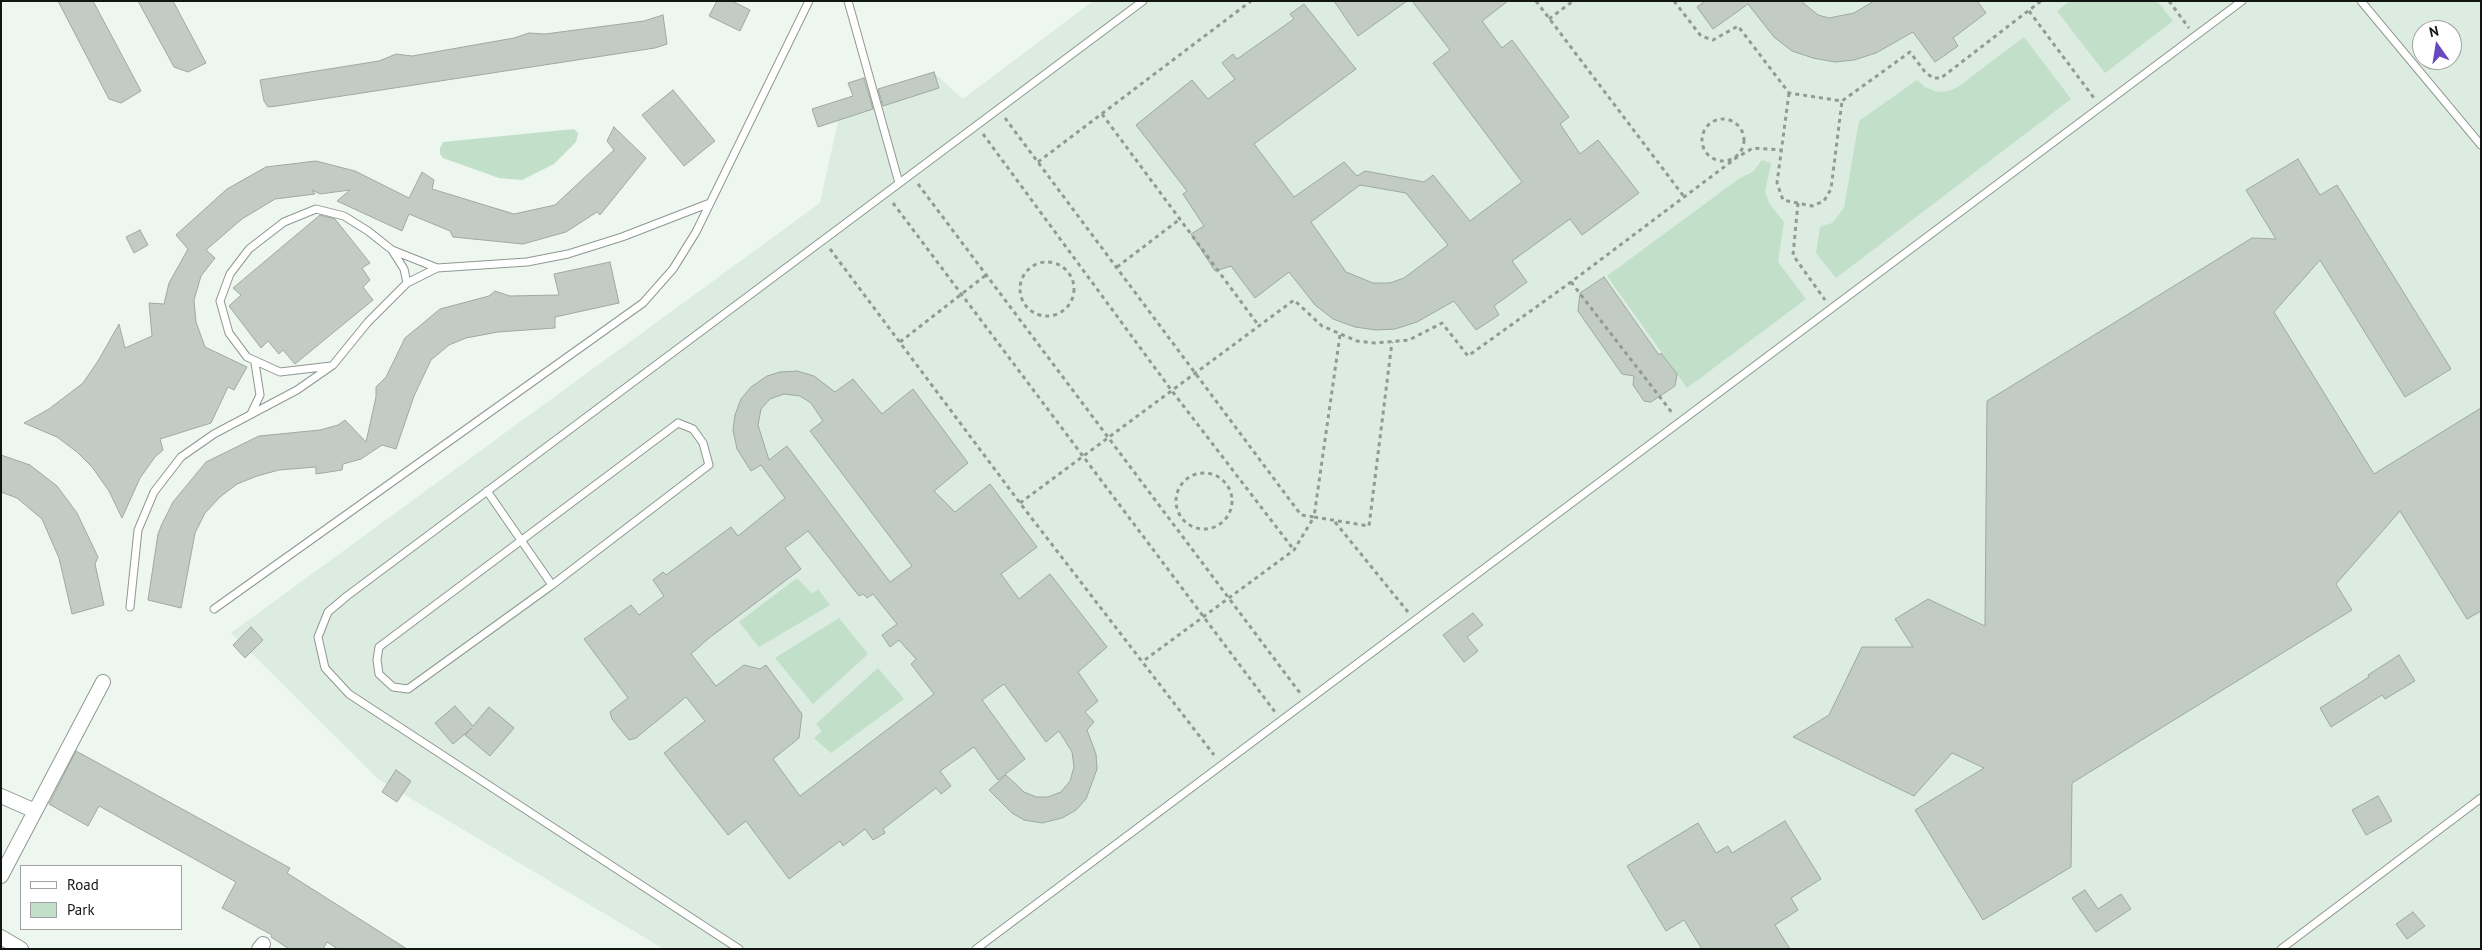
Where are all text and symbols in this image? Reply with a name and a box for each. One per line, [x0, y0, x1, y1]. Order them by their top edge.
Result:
north arrow [2412, 20, 2462, 70]
text: N [2427, 22, 2440, 41]
legend [20, 865, 182, 930]
text: Road [67, 875, 99, 894]
text: Park [67, 900, 95, 919]

